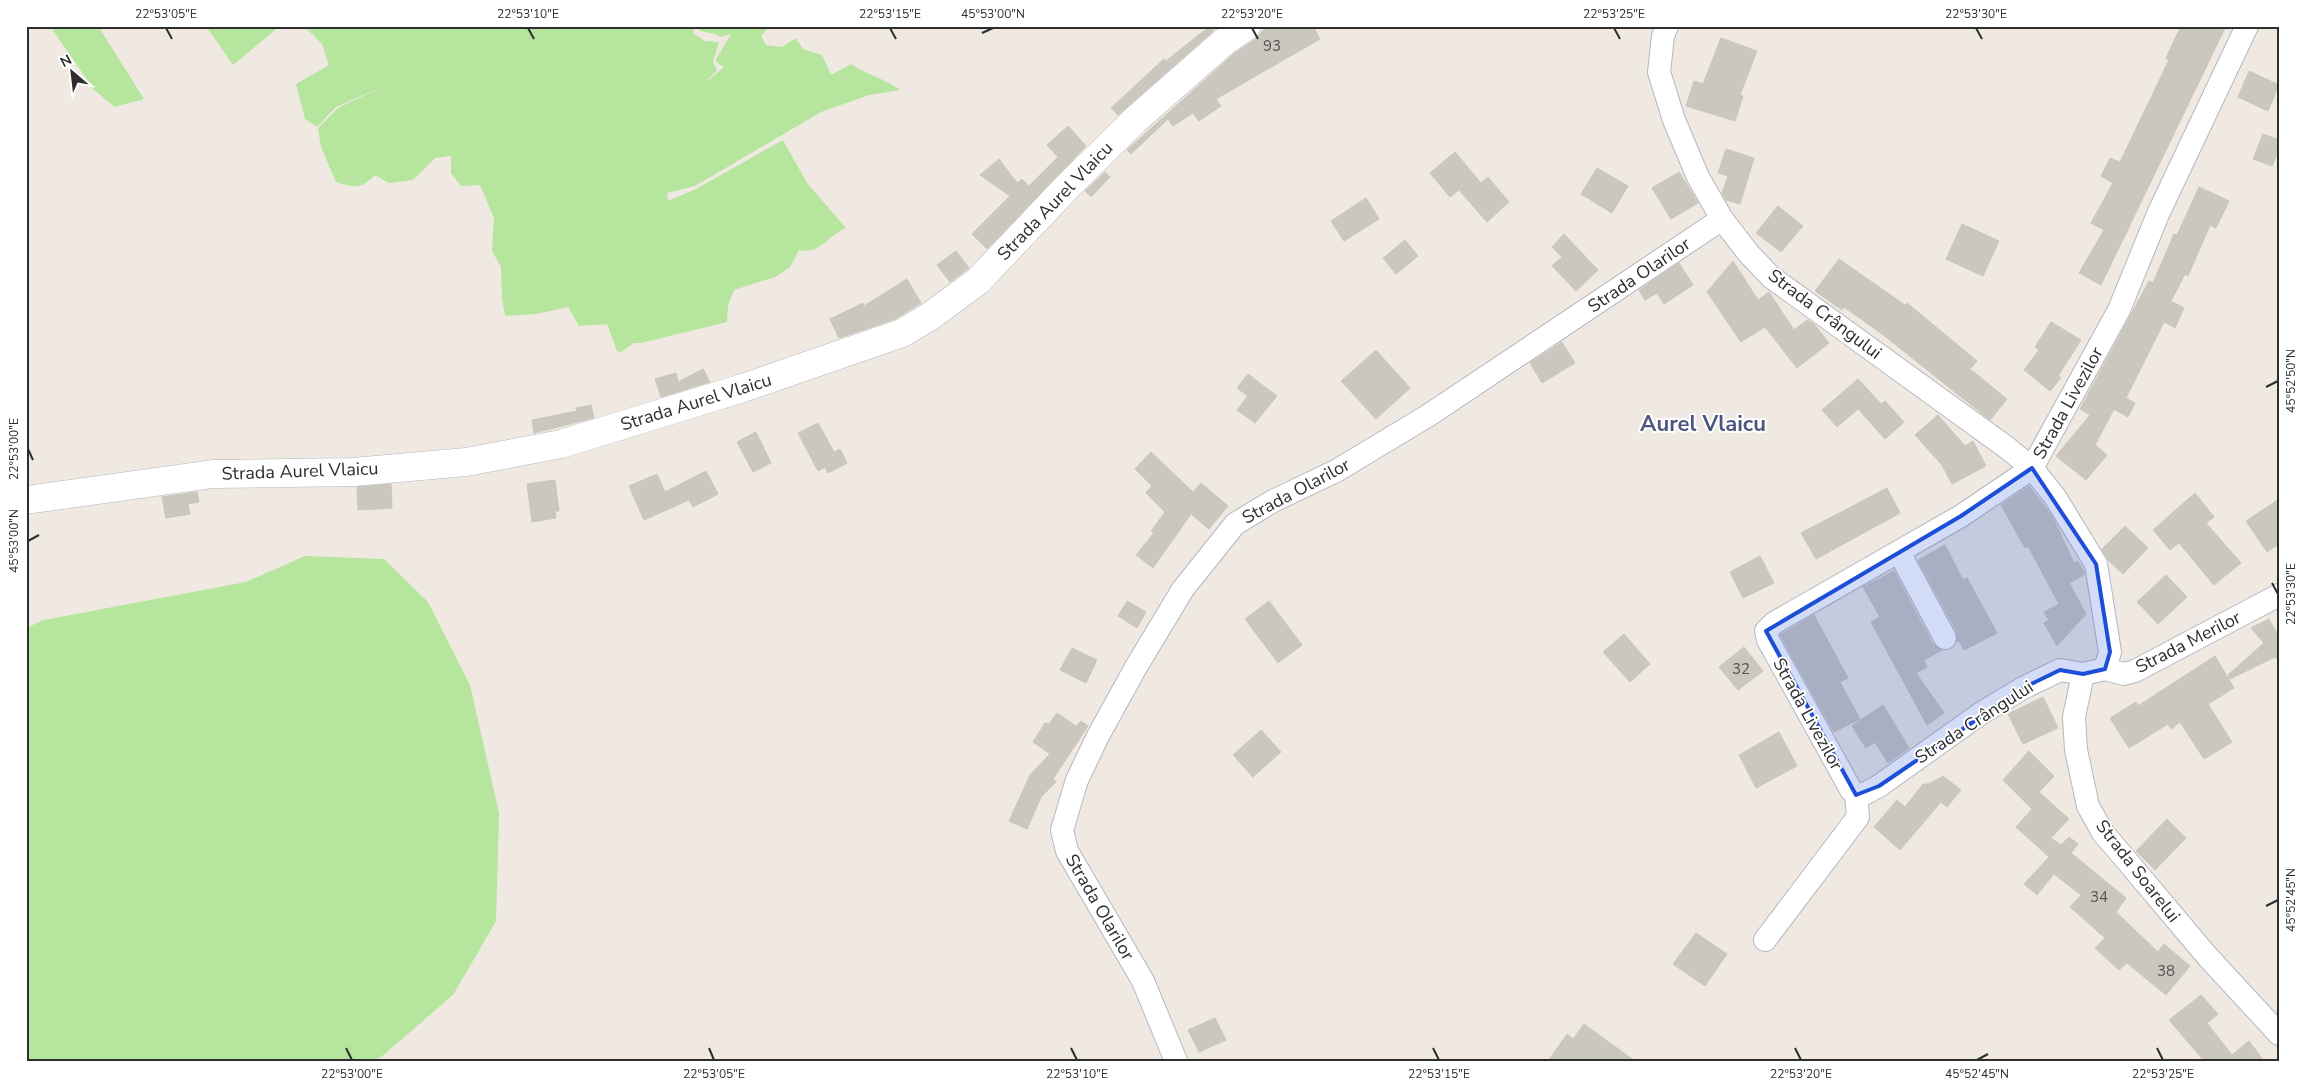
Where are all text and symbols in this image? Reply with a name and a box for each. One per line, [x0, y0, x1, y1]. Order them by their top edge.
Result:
text: 22°53'05"E [135, 6, 197, 22]
text: 22°53'10"E [497, 6, 559, 22]
text: 22°53'15"E [859, 6, 921, 22]
text: 45°53'00"N [961, 6, 1025, 22]
text: 22°53'20"E [1221, 6, 1283, 22]
text: 22°53'25"E [1583, 6, 1645, 22]
text: 22°53'30"E [1945, 6, 2007, 22]
house number: 93 [1263, 36, 1281, 56]
north arrow [48, 48, 98, 98]
text: N [57, 50, 75, 72]
street label: Strada Aurel Vlaicu [992, 136, 1118, 266]
street label: Strada Olarilor [1583, 232, 1695, 318]
street label: Strada Crângului [1763, 263, 1887, 365]
street label: Strada Livezilor [2027, 342, 2109, 463]
text: 45°52'50"N [2283, 349, 2299, 413]
street label: Strada Aurel Vlaicu [617, 368, 775, 436]
district label: Aurel Vlaicu [1640, 409, 1766, 439]
text: 22°53'00"E [6, 418, 22, 480]
street label: Strada Olarilor [1238, 452, 1355, 529]
street label: Strada Aurel Vlaicu [221, 456, 379, 486]
text: 45°53'00"N [6, 509, 22, 573]
text: 22°53'30"E [2283, 563, 2299, 625]
street label: Strada Merilor [2131, 605, 2245, 679]
street label: Strada Livezilor [1767, 654, 1849, 775]
house number: 32 [1732, 659, 1750, 679]
street label: Strada Crângului [1910, 675, 2038, 769]
street label: Strada Soarelui [2090, 815, 2186, 927]
street label: Strada Olarilor [1060, 850, 1140, 965]
text: 45°52'45"N [2283, 868, 2299, 932]
house number: 34 [2090, 887, 2108, 907]
house number: 38 [2157, 961, 2175, 981]
text: 22°53'00"E [321, 1066, 383, 1082]
text: 22°53'05"E [683, 1066, 745, 1082]
text: 22°53'10"E [1046, 1066, 1108, 1082]
text: 22°53'15"E [1408, 1066, 1470, 1082]
text: 22°53'20"E [1770, 1066, 1832, 1082]
text: 45°52'45"N [1945, 1066, 2009, 1082]
text: 22°53'25"E [2132, 1066, 2194, 1082]

